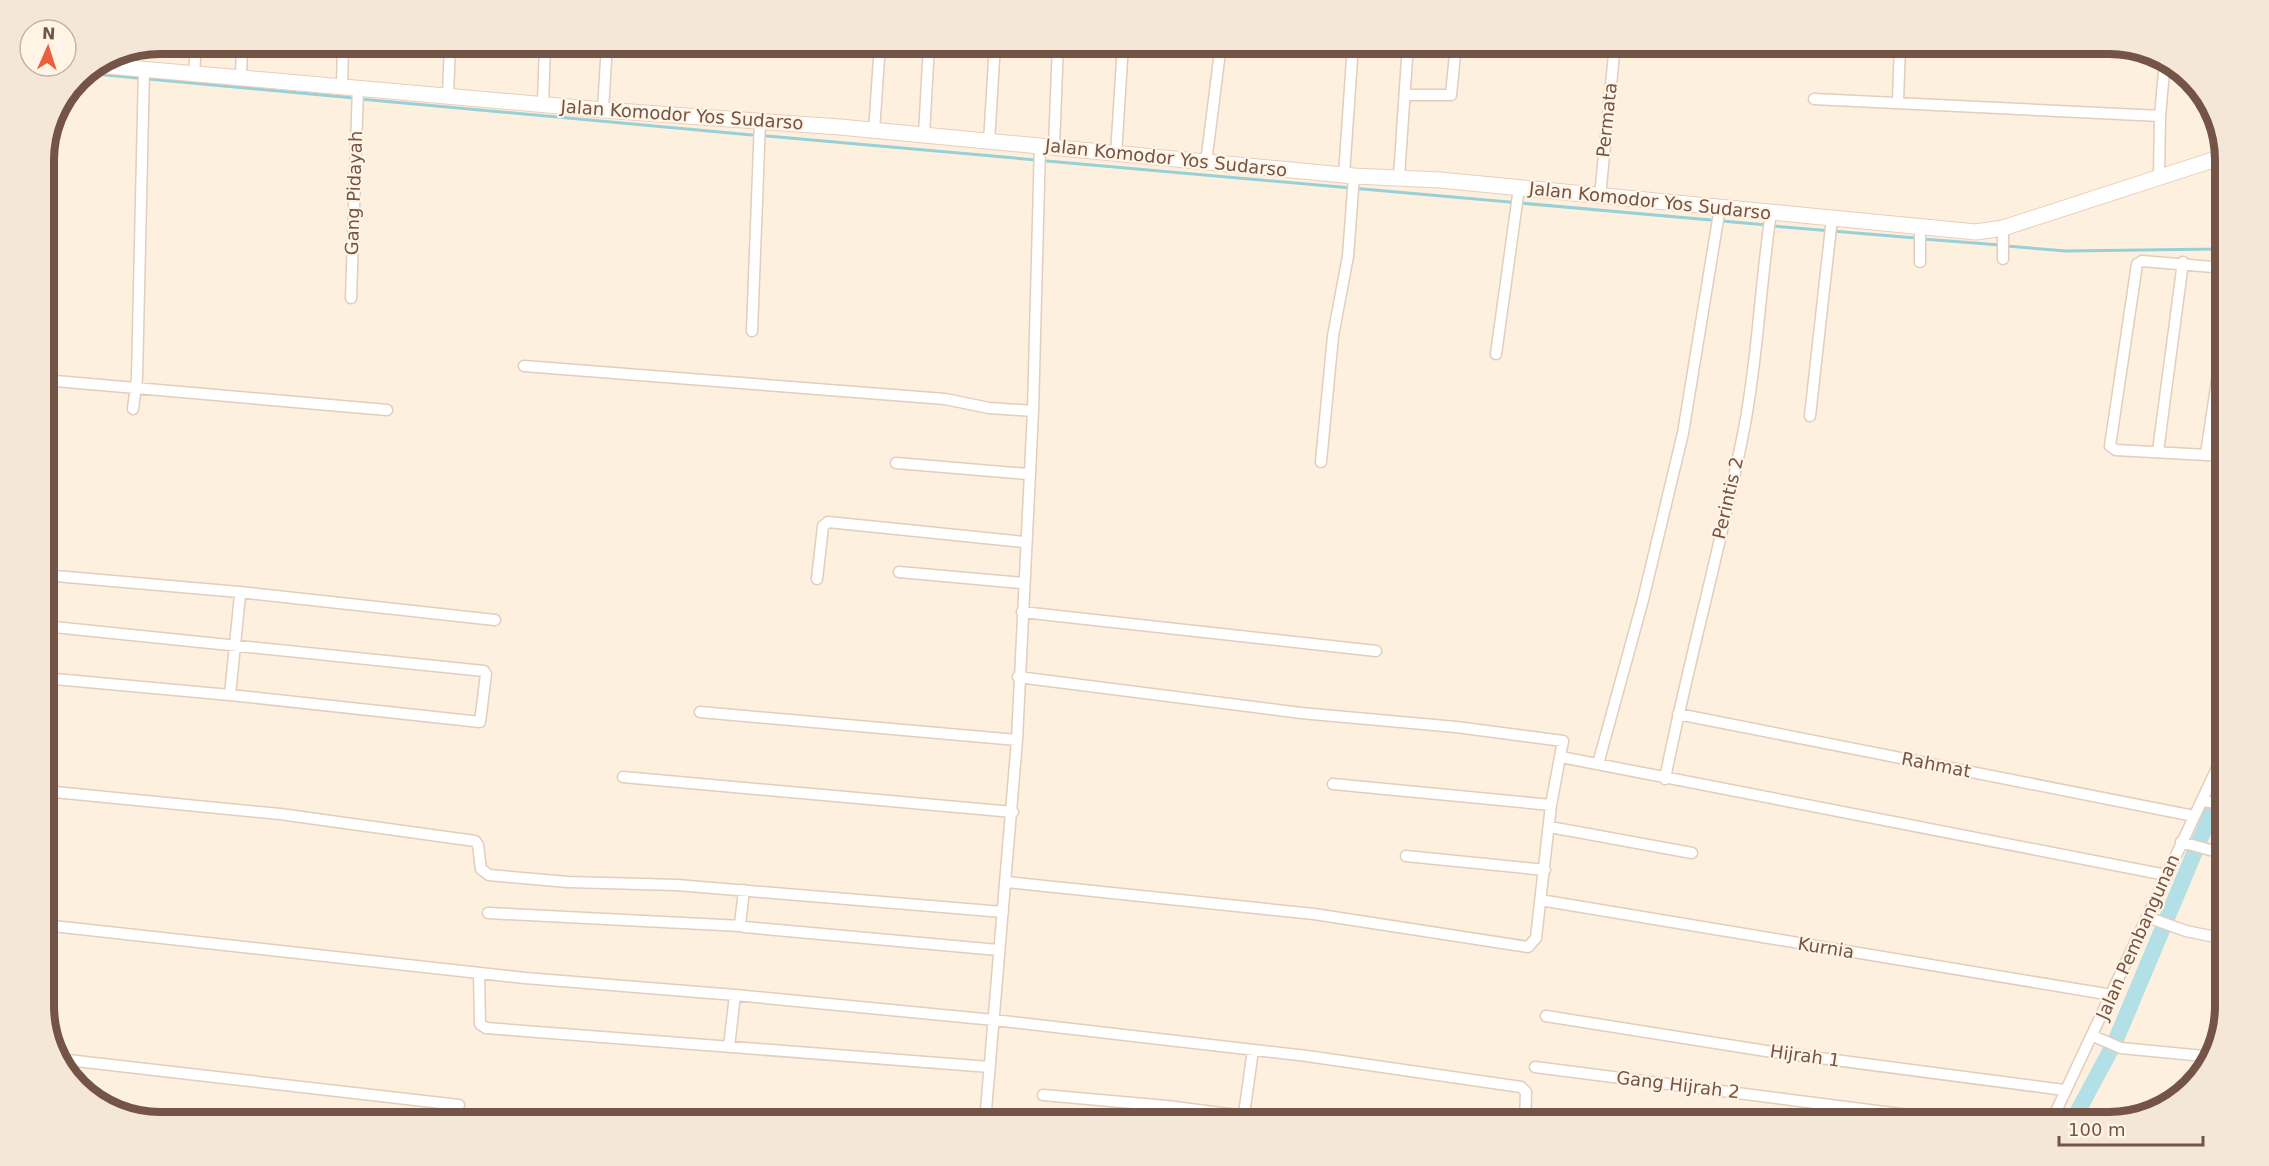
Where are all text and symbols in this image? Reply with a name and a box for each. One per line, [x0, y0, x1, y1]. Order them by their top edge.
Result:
north arrow [18, 18, 78, 78]
text: N [42, 24, 56, 43]
street label: Permata [1592, 82, 1621, 158]
street label: Jalan Komodor Yos Sudarso [559, 95, 804, 133]
street label: Gang Pidayah [341, 130, 366, 256]
street label: Jalan Komodor Yos Sudarso [1043, 134, 1288, 181]
street label: Jalan Komodor Yos Sudarso [1527, 177, 1772, 224]
street label: Perintis 2 [1708, 455, 1747, 541]
street label: Rahmat [1900, 748, 1973, 782]
street label: Jalan Pembangunan [2091, 851, 2184, 1024]
street label: Kurnia [1796, 933, 1856, 962]
street label: Hijrah 1 [1769, 1040, 1841, 1071]
street label: Gang Hijrah 2 [1615, 1067, 1741, 1102]
scale bar [2059, 1109, 2203, 1147]
text: 100 m [2068, 1119, 2126, 1140]

